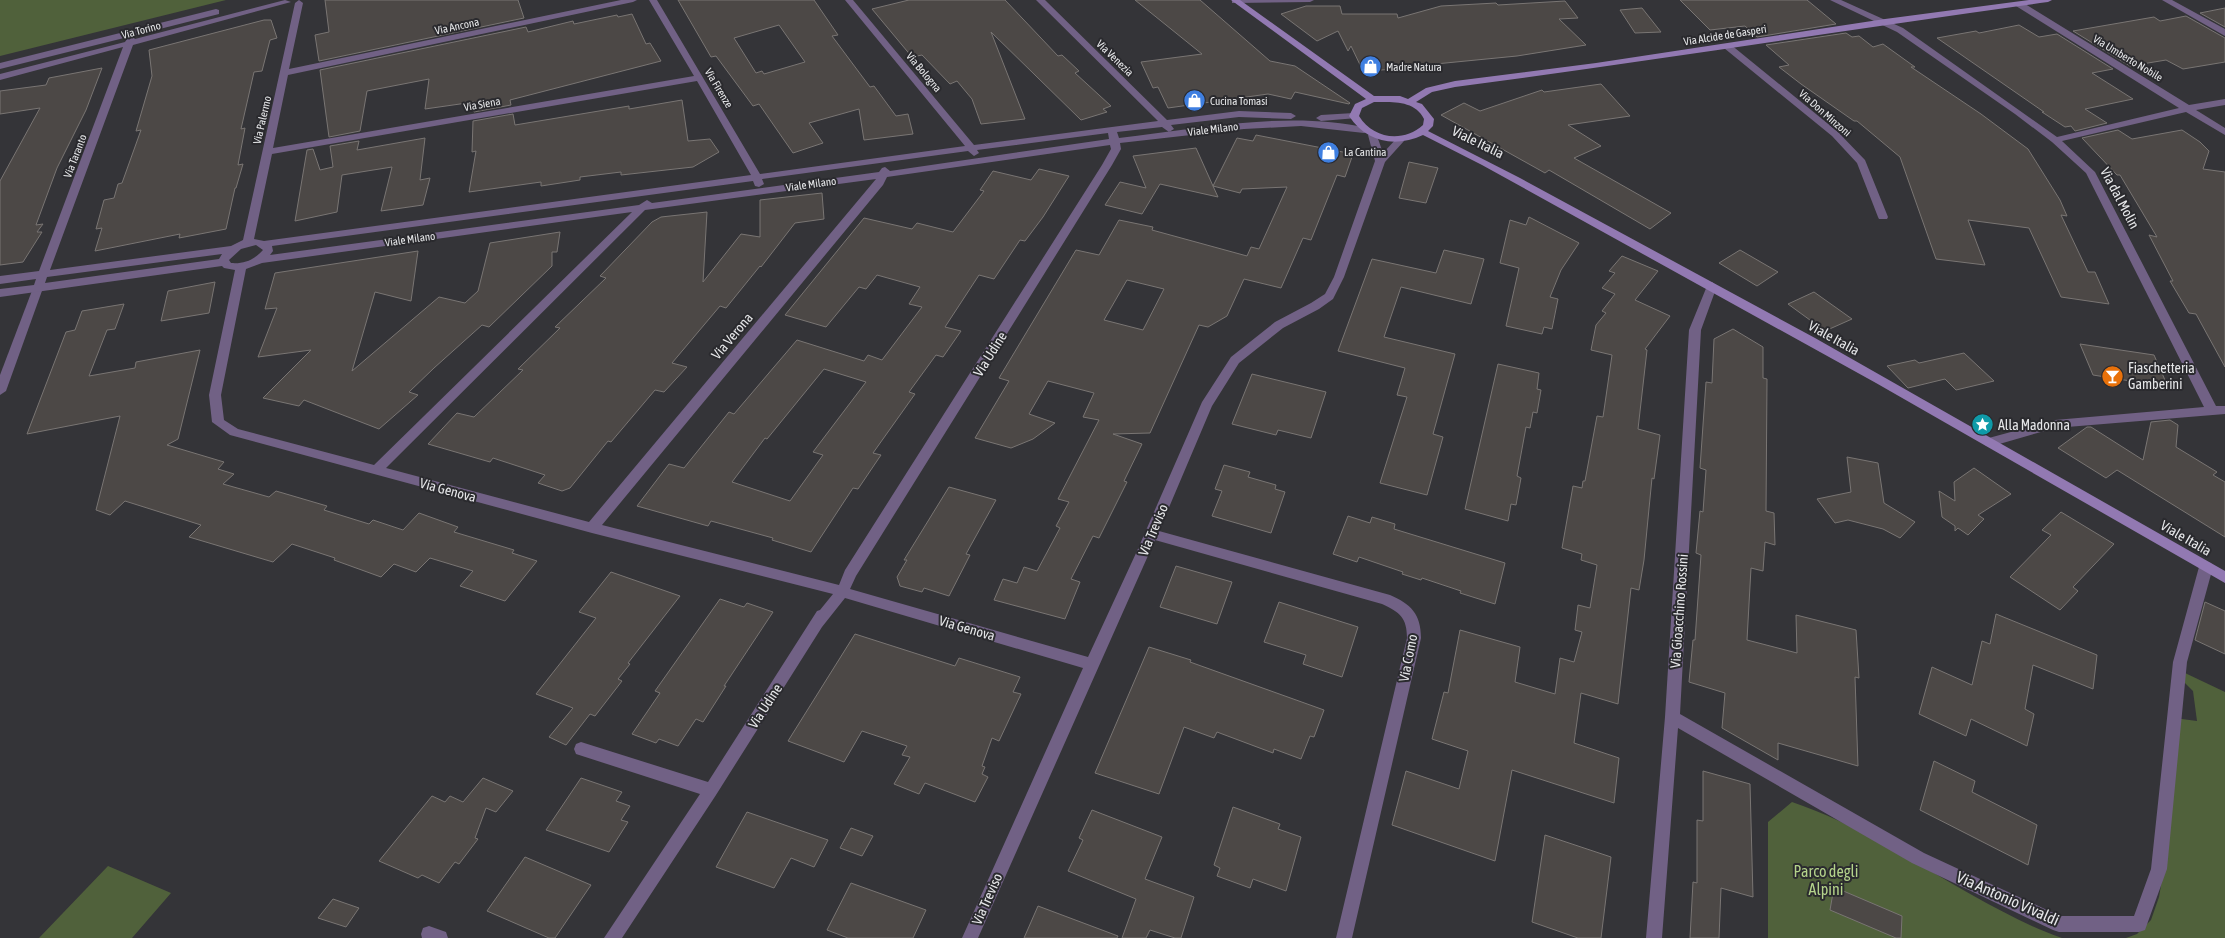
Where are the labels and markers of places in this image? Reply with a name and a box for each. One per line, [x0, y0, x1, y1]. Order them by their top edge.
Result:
shop icon: Madre Natura [1358, 55, 1382, 79]
place label: Madre Natura [1386, 61, 1442, 73]
shop icon: Cucina Tomasi [1182, 89, 1206, 113]
place label: Cucina Tomasi [1210, 95, 1268, 107]
shop icon: La Cantina [1316, 140, 1340, 164]
place label: La Cantina [1344, 146, 1386, 158]
place label: Fiaschetteria Gamberini [2128, 360, 2195, 392]
bar icon: Fiaschetteria Gamberini [2100, 364, 2124, 388]
place icon: Alla Madonna [1970, 413, 1994, 437]
place label: Alla Madonna [1998, 417, 2070, 433]

